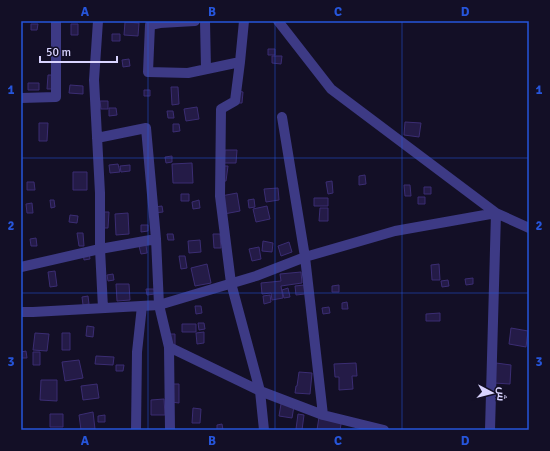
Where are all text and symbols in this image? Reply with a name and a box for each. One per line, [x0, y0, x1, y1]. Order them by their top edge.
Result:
text: A [81, 4, 90, 20]
text: B [208, 4, 216, 20]
text: C [334, 4, 342, 20]
text: D [461, 4, 470, 20]
scale bar [40, 38, 117, 64]
text: 50 m [46, 45, 71, 60]
text: 1 [7, 82, 15, 98]
text: 1 [535, 82, 543, 98]
text: 2 [7, 218, 15, 234]
text: 2 [535, 218, 543, 234]
text: 3 [7, 354, 15, 370]
text: 3 [535, 354, 543, 370]
north arrow [472, 373, 512, 413]
text: ش [494, 386, 509, 402]
text: A [81, 433, 90, 449]
text: B [208, 433, 216, 449]
text: C [334, 433, 342, 449]
text: D [461, 433, 470, 449]

